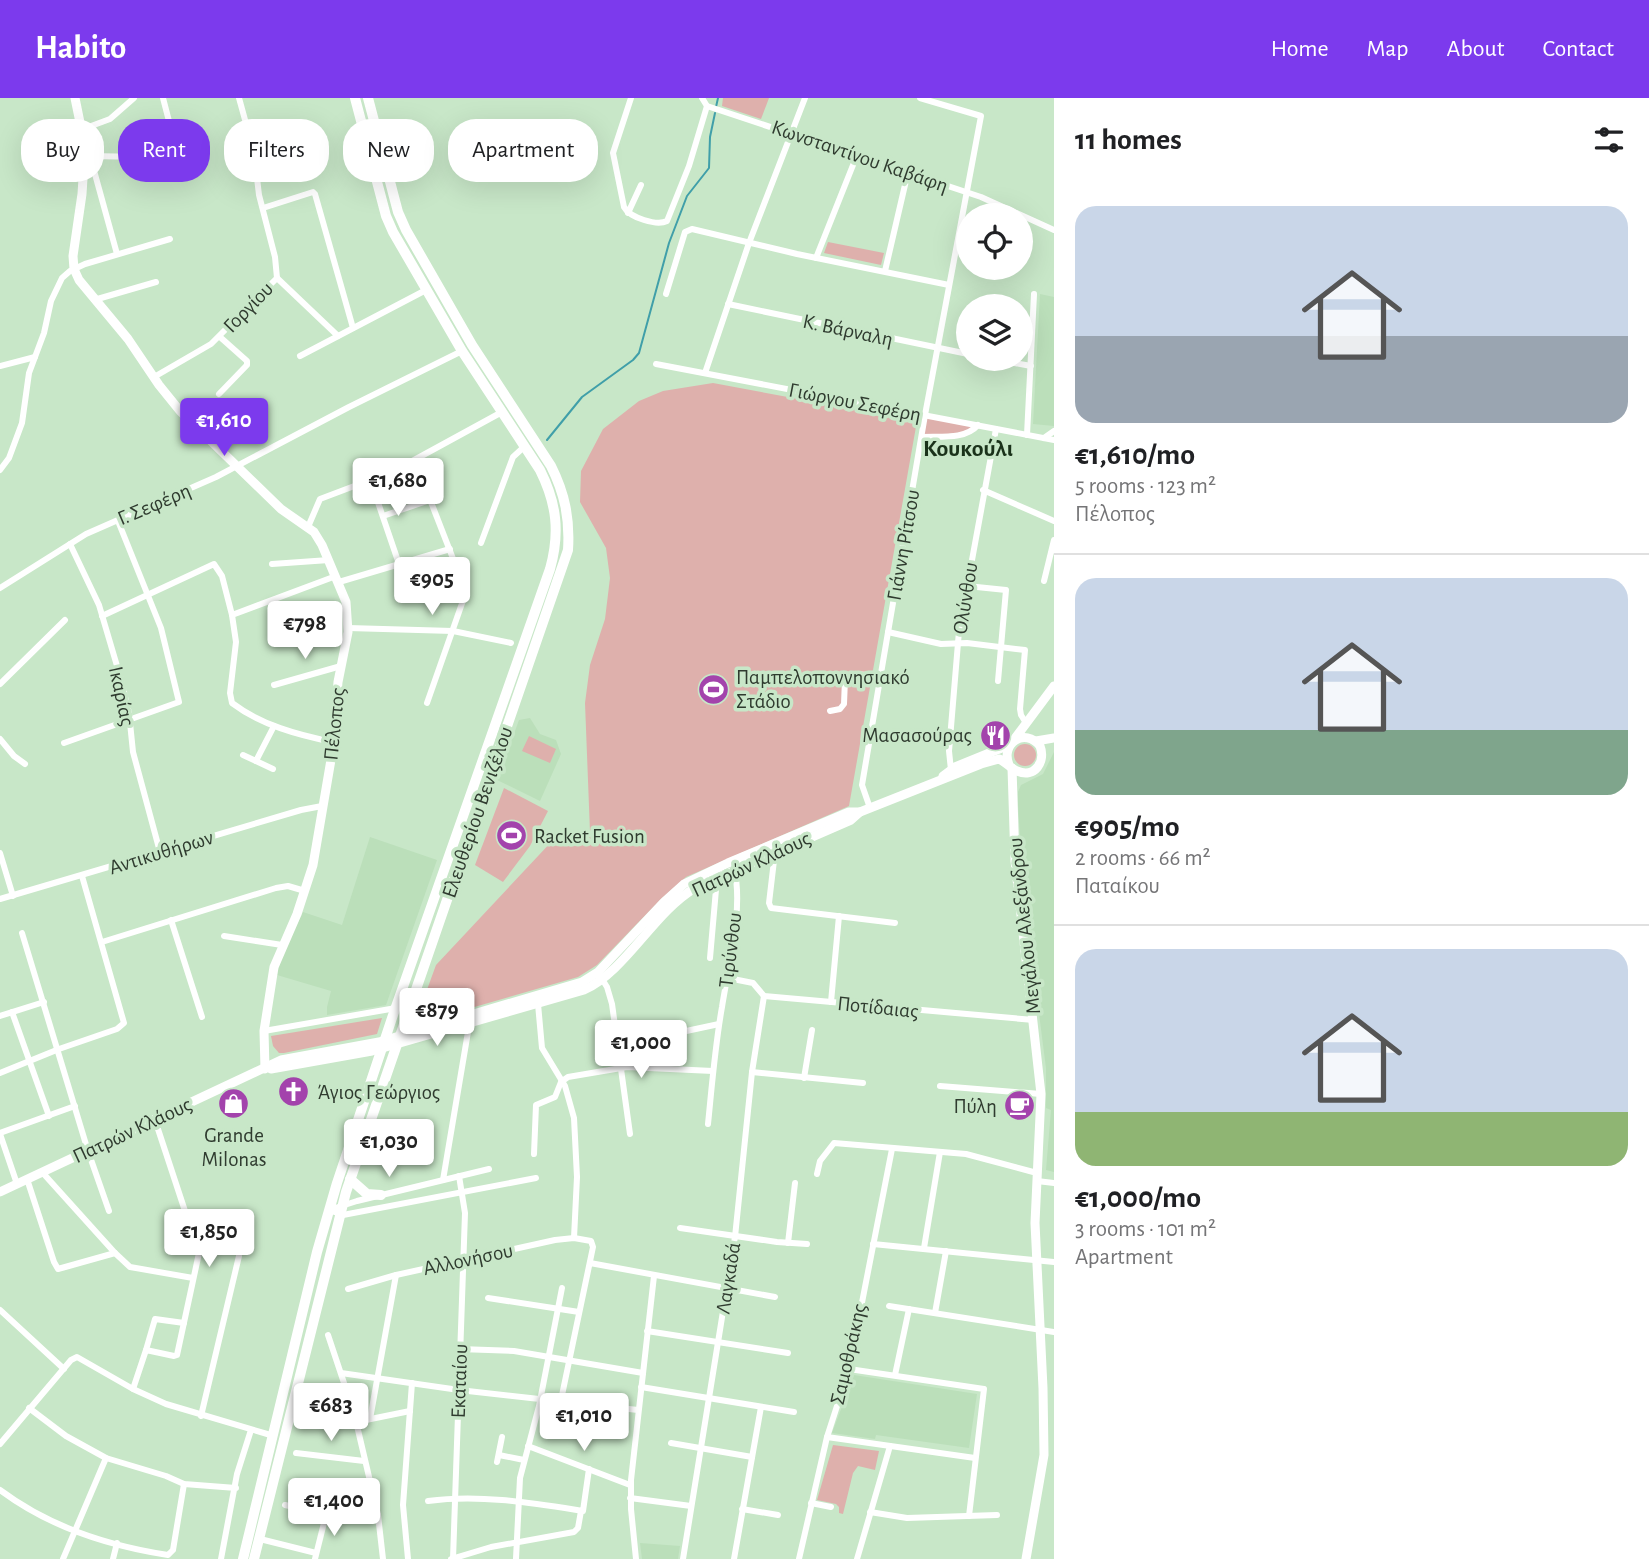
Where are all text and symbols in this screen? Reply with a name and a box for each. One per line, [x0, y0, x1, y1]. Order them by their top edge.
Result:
text: Habito [35, 32, 126, 65]
text: Home [1271, 37, 1329, 61]
text: Map [1367, 37, 1409, 61]
text: About [1447, 37, 1504, 61]
text: Contact [1542, 37, 1614, 61]
street label: Κωνσταντίνου Καβάφη [769, 116, 951, 197]
chip: Buy [21, 119, 104, 182]
chip: Rent [118, 119, 210, 182]
chip: Filters [224, 119, 329, 182]
chip: New [343, 119, 434, 182]
chip: Apartment [448, 119, 598, 182]
icon: filters [1590, 121, 1628, 159]
text: 11 homes [1075, 125, 1182, 155]
map controls [956, 203, 1033, 371]
button: locate [956, 203, 1033, 280]
icon: home [1289, 252, 1415, 378]
street label: Γοργίου [219, 278, 277, 337]
button: layers [956, 294, 1033, 371]
street label: Κ. Βάρναλη [801, 311, 895, 350]
street label: Γιώργου Σεφέρη [787, 379, 923, 426]
pin: €1,610 [167, 398, 281, 458]
text: €1,610 [196, 409, 252, 432]
district label: Κουκούλι [923, 437, 1013, 461]
text: €1,610/mo [1075, 440, 1195, 470]
pin: €1,680 [341, 458, 455, 518]
text: €1,680 [369, 469, 427, 492]
text: 5 rooms · 123 m² [1075, 475, 1216, 498]
street label: Γ. Σεφέρη [115, 480, 194, 529]
street label: Γιάννη Ρίτσου [883, 488, 924, 602]
text: Πέλοπος [1075, 503, 1155, 526]
pin: €905 [391, 558, 473, 617]
street label: Ολύνθου [949, 561, 982, 636]
text: €905 [410, 568, 454, 591]
pin: €798 [264, 602, 346, 661]
text: €798 [283, 612, 327, 635]
icon: home [1289, 624, 1415, 750]
street label: Ικαρίας [105, 664, 138, 728]
place label: Παμπελοποννησιακό Στάδιο [736, 667, 910, 712]
sports icon: Παμπελοποννησιακό Στάδιο [696, 672, 730, 706]
street label: Πέλοπος [320, 687, 349, 761]
restaurant icon: Μασασούρας [978, 718, 1012, 752]
street label: Ελευθερίου Βενιζέλου [438, 724, 517, 901]
place label: Μασασούρας [862, 725, 972, 746]
text: €905/mo [1075, 812, 1180, 842]
sports icon: Racket Fusion [494, 819, 528, 853]
place label: Racket Fusion [534, 826, 645, 847]
street label: Αντικυθήρων [107, 827, 216, 878]
street label: Πατρών Κλάους [689, 828, 814, 901]
street label: Μεγάλου Αλεξάνδρου [1005, 837, 1045, 1015]
text: 2 rooms · 66 m² [1075, 847, 1211, 870]
text: Παταίκου [1075, 875, 1160, 898]
street label: Τιρύνθου [715, 911, 746, 989]
pin: €879 [396, 988, 478, 1048]
street label: Ποτίδαιας [836, 993, 920, 1022]
icon: home [1289, 995, 1415, 1121]
text: €879 [415, 999, 459, 1022]
pin: €1,000 [584, 1020, 698, 1080]
text: €1,000 [611, 1031, 671, 1054]
church icon: Άγιος Γεώργιος [277, 1075, 311, 1109]
place label: Άγιος Γεώργιος [317, 1082, 440, 1103]
shop icon: Grande Milonas [217, 1086, 251, 1120]
cafe icon: Πύλη [1003, 1089, 1037, 1123]
street label: Πατρών Κλάους [70, 1094, 195, 1167]
place label: Πύλη [953, 1096, 997, 1117]
pin: €1,030 [332, 1119, 446, 1179]
place label: Grande Milonas [201, 1125, 267, 1170]
text: €1,030 [360, 1130, 418, 1153]
text: €1,000/mo [1075, 1183, 1201, 1213]
pin: €1,850 [152, 1210, 266, 1269]
text: 3 rooms · 101 m² [1075, 1218, 1216, 1241]
text: €1,850 [180, 1220, 238, 1243]
street label: Αλλονήσου [421, 1240, 515, 1279]
street label: Λαγκαδά [712, 1241, 745, 1315]
text: Apartment [1075, 1246, 1173, 1269]
street label: Σαμοθράκης [827, 1302, 870, 1407]
street label: Εκαταίου [448, 1343, 471, 1419]
pin: €683 [290, 1384, 372, 1443]
text: €683 [309, 1394, 353, 1417]
pin: €1,010 [527, 1394, 641, 1453]
text: €1,010 [556, 1404, 612, 1427]
pin: €1,400 [277, 1478, 391, 1538]
text: €1,400 [304, 1489, 364, 1512]

